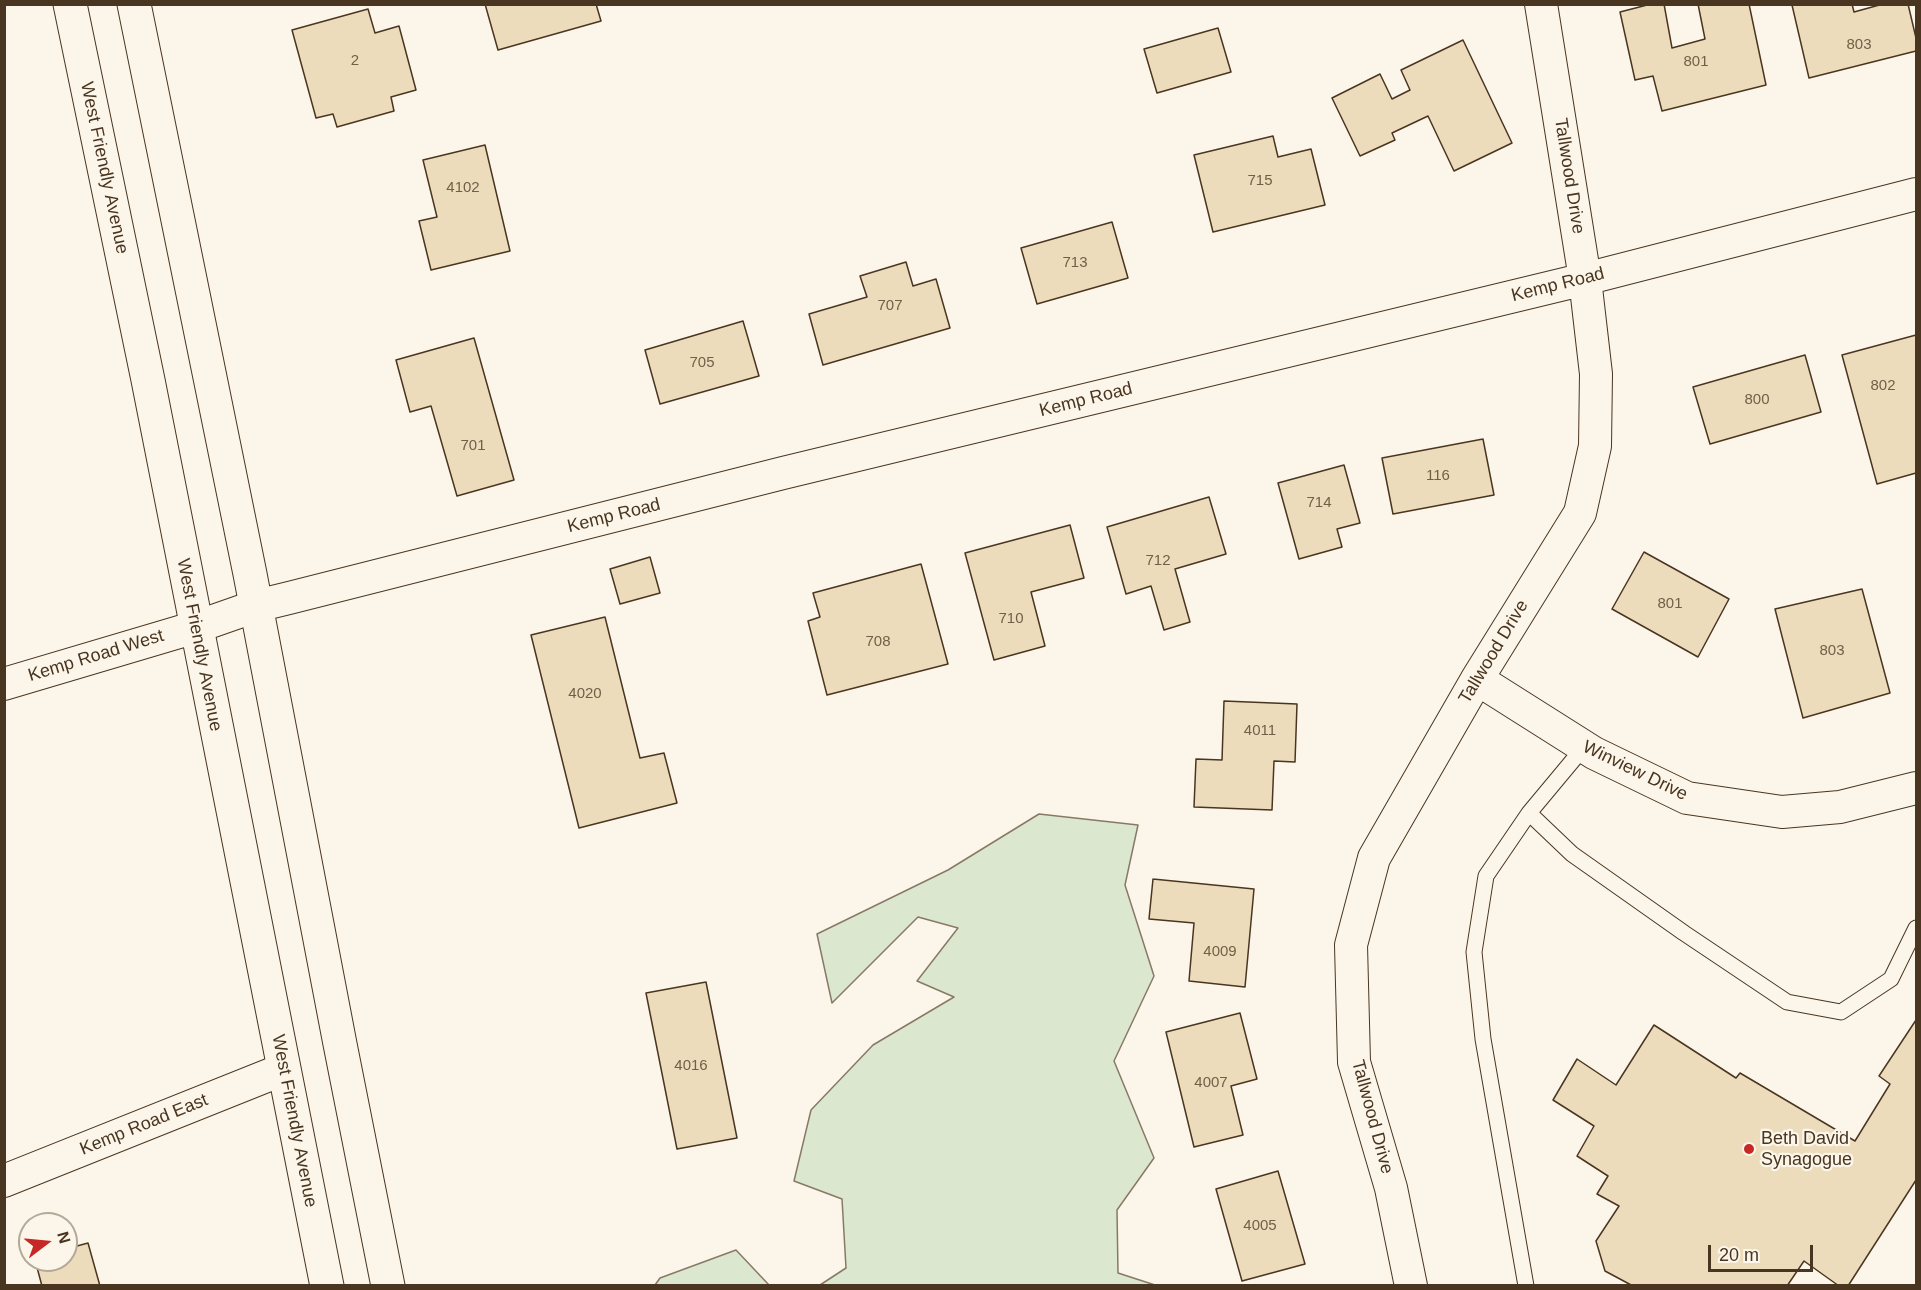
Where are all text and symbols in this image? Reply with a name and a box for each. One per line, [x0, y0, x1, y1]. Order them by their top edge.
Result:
house number: 803 [1846, 36, 1872, 54]
house number: 2 [351, 52, 359, 70]
house number: 801 [1683, 53, 1709, 71]
street label: West Friendly Avenue [75, 80, 133, 256]
street label: Tallwood Drive [1549, 117, 1589, 235]
house number: 715 [1247, 172, 1273, 190]
house number: 4102 [446, 179, 480, 197]
house number: 713 [1062, 254, 1088, 272]
street label: Kemp Road [1509, 263, 1607, 307]
house number: 707 [877, 297, 903, 315]
house number: 705 [689, 354, 715, 372]
house number: 802 [1870, 377, 1896, 395]
street label: Kemp Road [1037, 378, 1135, 422]
house number: 800 [1744, 391, 1770, 409]
house number: 701 [460, 437, 486, 455]
house number: 116 [1426, 467, 1450, 485]
street label: Kemp Road [565, 494, 663, 538]
house number: 714 [1306, 494, 1332, 512]
house number: 712 [1145, 552, 1171, 570]
street label: West Friendly Avenue [172, 557, 226, 733]
house number: 801 [1657, 595, 1683, 613]
street label: Tallwood Drive [1455, 596, 1533, 708]
house number: 710 [998, 610, 1024, 628]
street label: Kemp Road West [26, 625, 166, 687]
house number: 708 [865, 633, 891, 651]
house number: 803 [1819, 642, 1845, 660]
house number: 4020 [568, 685, 602, 703]
house number: 4011 [1244, 722, 1276, 740]
street label: Winview Drive [1579, 736, 1691, 806]
house number: 4009 [1203, 943, 1237, 961]
street label: West Friendly Avenue [267, 1033, 321, 1209]
house number: 4016 [674, 1057, 708, 1075]
street label: Tallwood Drive [1346, 1058, 1398, 1176]
house number: 4007 [1194, 1074, 1228, 1092]
street label: Kemp Road East [77, 1089, 211, 1161]
place label: Beth David Synagogue [1761, 1128, 1852, 1170]
marker: Beth David Synagogue [1742, 1142, 1756, 1156]
north arrow [18, 1212, 78, 1272]
house number: 4005 [1243, 1217, 1277, 1235]
text: N [54, 1230, 74, 1245]
scale bar [1711, 1233, 1816, 1271]
text: 20 m [1719, 1245, 1759, 1265]

